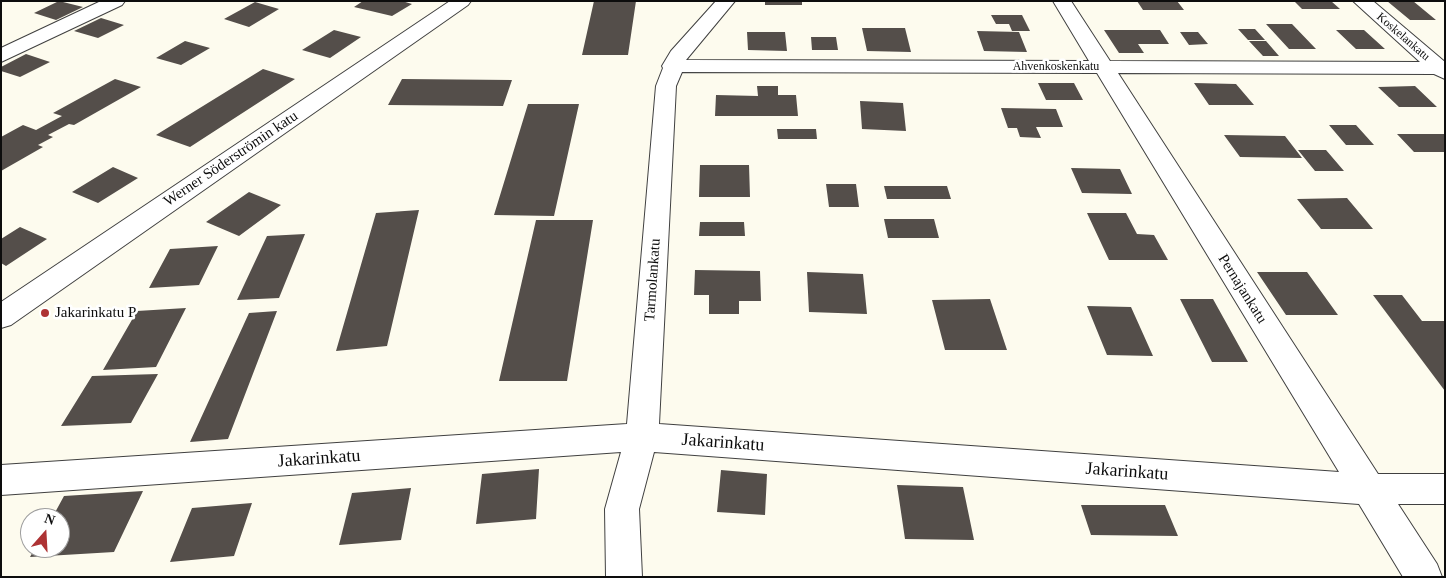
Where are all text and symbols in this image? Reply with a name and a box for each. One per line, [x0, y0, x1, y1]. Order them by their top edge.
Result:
street label: Koskelankatu [1373, 10, 1433, 64]
street label: Ahvenkoskenkatu [1013, 60, 1099, 74]
street label: Werner Söderströmin katu [161, 107, 301, 211]
street label: Tarmolankatu [641, 238, 665, 322]
street label: Pernajankatu [1214, 251, 1270, 327]
place label: Jakarinkatu P [55, 304, 136, 322]
marker: Jakarinkatu P [39, 307, 51, 319]
street label: Jakarinkatu [681, 429, 765, 457]
street label: Jakarinkatu [277, 445, 361, 473]
street label: Jakarinkatu [1085, 458, 1169, 486]
north arrow [20, 508, 70, 558]
text: N [42, 511, 57, 528]

